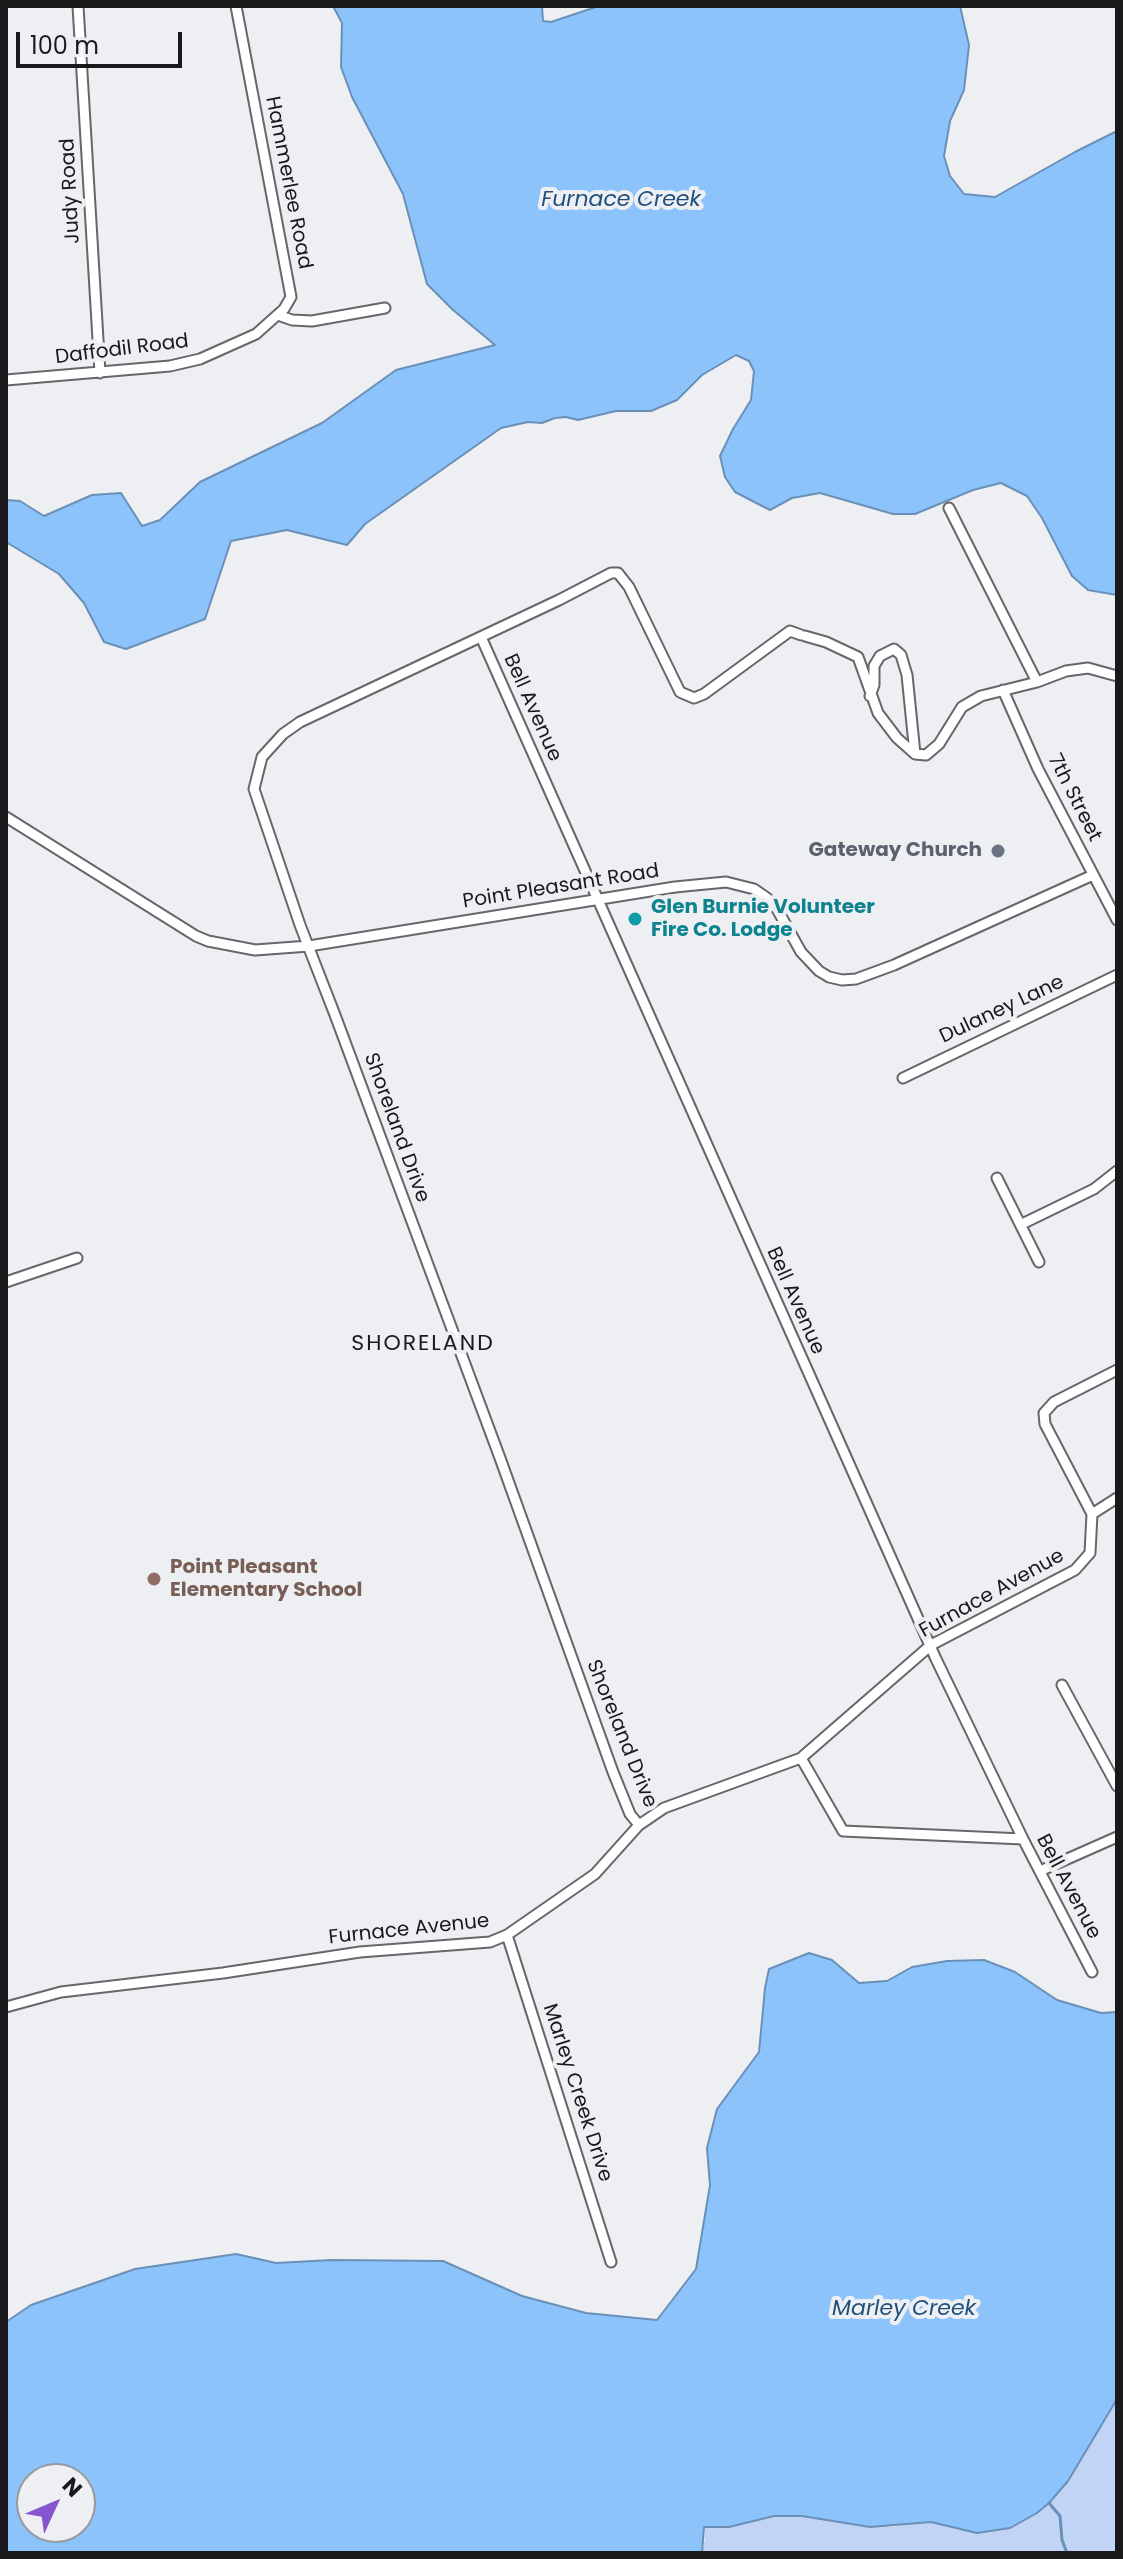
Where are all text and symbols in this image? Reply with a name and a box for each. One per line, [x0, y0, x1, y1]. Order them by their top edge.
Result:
scale bar [20, 16, 186, 66]
text: 100 m [30, 29, 99, 62]
street label: Hammerlee Road [259, 95, 317, 271]
street label: Judy Road [56, 138, 86, 244]
water label: Furnace Creek [541, 187, 701, 213]
street label: Daffodil Road [54, 330, 190, 370]
street label: Bell Avenue [498, 651, 566, 765]
street label: 7th Street [1042, 750, 1106, 846]
place label: Gateway Church [809, 839, 982, 863]
marker: Gateway Church [989, 842, 1007, 860]
street label: Point Pleasant Road [461, 860, 661, 914]
place label: Glen Burnie Volunteer Fire Co. Lodge [651, 896, 875, 943]
marker: Glen Burnie Volunteer Fire Co. Lodge [626, 910, 644, 928]
street label: Dulaney Lane [936, 971, 1068, 1049]
street label: Shoreland Drive [358, 1050, 434, 1206]
street label: Bell Avenue [761, 1244, 829, 1358]
district label: SHORELAND [351, 1331, 495, 1357]
street label: Furnace Avenue [915, 1544, 1069, 1644]
place label: Point Pleasant Elementary School [170, 1556, 362, 1603]
marker: Point Pleasant Elementary School [145, 1570, 163, 1588]
street label: Shoreland Drive [580, 1657, 662, 1811]
street label: Bell Avenue [1030, 1831, 1106, 1943]
street label: Furnace Avenue [327, 1910, 491, 1950]
street label: Marley Creek Drive [537, 2001, 617, 2185]
water label: Marley Creek [832, 2296, 976, 2322]
north arrow [16, 2463, 96, 2543]
text: N [55, 2471, 89, 2504]

